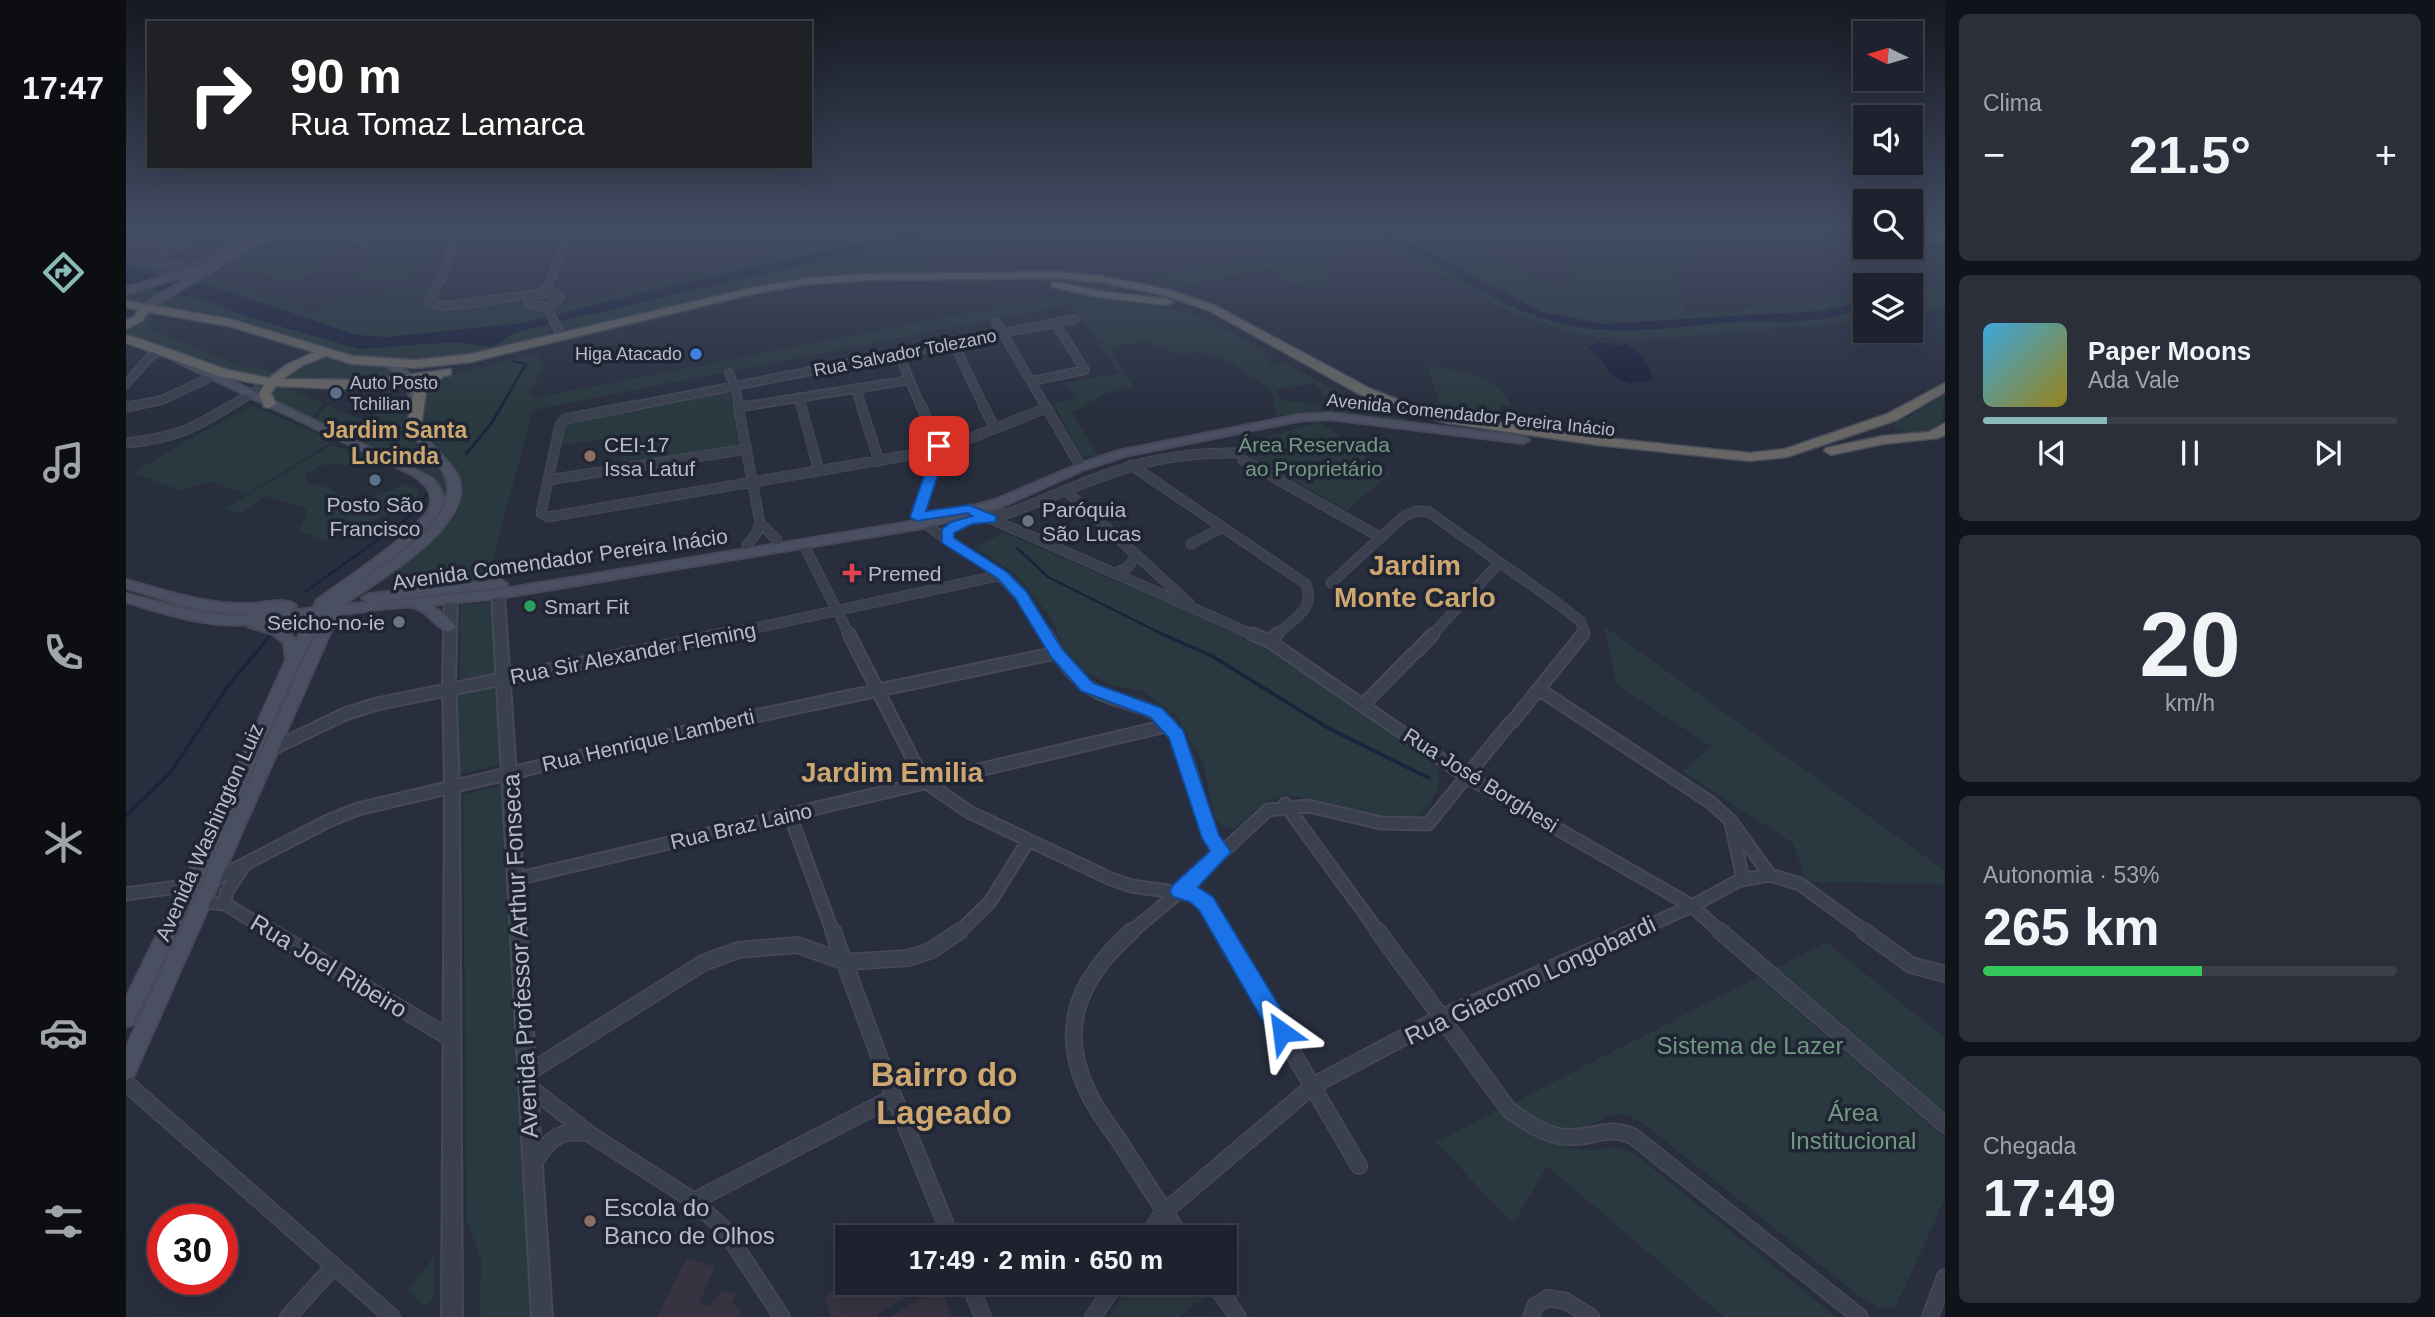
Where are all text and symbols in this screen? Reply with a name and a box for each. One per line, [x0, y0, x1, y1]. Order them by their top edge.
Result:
north arrow [1853, 21, 1923, 91]
map controls [1853, 21, 1923, 343]
icon: right [175, 49, 266, 140]
text: 90 m [290, 49, 402, 103]
text: 17:47 [22, 70, 104, 106]
text: Clima [1983, 90, 2042, 116]
button: sound [1853, 105, 1923, 175]
text: Rua Tomaz Lamarca [290, 106, 585, 142]
text: 21.5° [2129, 126, 2251, 184]
text: − [1983, 134, 2005, 176]
text: + [2375, 134, 2397, 176]
button: search [1853, 189, 1923, 259]
icon: directions [39, 248, 88, 297]
button: layers [1853, 273, 1923, 343]
street label: Rua Salvador Tolezano [812, 325, 998, 381]
text: Paper Moons [2088, 336, 2251, 366]
place label: Higa Atacado [575, 344, 682, 364]
marker: Higa Atacado [688, 346, 704, 362]
text: Ada Vale [2088, 367, 2180, 393]
place label: Auto Posto Tchilian [350, 373, 438, 414]
marker: Auto Posto Tchilian [328, 385, 344, 401]
street label: Avenida Comendador Pereira Inácio [1326, 390, 1616, 440]
pin [909, 416, 969, 476]
district label: Jardim Santa Lucinda [323, 417, 467, 469]
icon: arrive [920, 427, 958, 465]
place label: CEI-17 Issa Latuf [604, 433, 695, 480]
park label: Área Reservada ao Proprietário [1238, 433, 1390, 480]
icon: previous [2033, 434, 2071, 472]
icon: pause [2171, 434, 2209, 472]
icon: next [2309, 434, 2347, 472]
icon: music [39, 438, 88, 487]
marker: CEI-17 Issa Latuf [582, 448, 598, 464]
marker: Posto São Francisco [367, 472, 383, 488]
place label: Posto São Francisco [327, 493, 423, 540]
place label: Paróquia São Lucas [1042, 498, 1141, 545]
marker: Paróquia São Lucas [1020, 513, 1036, 529]
street label: Avenida Comendador Pereira Inácio [391, 524, 729, 594]
district label: Jardim Monte Carlo [1334, 550, 1496, 613]
place label: Premed [868, 562, 942, 585]
marker: Premed [842, 563, 862, 583]
text: 20 [2139, 594, 2241, 695]
place label: Smart Fit [544, 595, 629, 618]
marker: Smart Fit [522, 598, 538, 614]
place label: Seicho-no-ie [267, 611, 385, 634]
marker: Seicho-no-ie [391, 614, 407, 630]
street label: Rua Sir Alexander Fleming [508, 618, 758, 688]
icon: phone [39, 628, 88, 677]
text: km/h [2165, 690, 2215, 716]
street label: Rua Henrique Lamberti [540, 704, 756, 776]
street label: Avenida Washington Luiz [151, 720, 267, 944]
street label: Rua José Borghesi [1400, 723, 1562, 837]
district label: Jardim Emilia [801, 757, 983, 788]
street label: Avenida Professor Arthur Fonseca [497, 772, 543, 1139]
street label: Rua Braz Laino [668, 799, 814, 853]
icon: climate [39, 818, 88, 867]
text: Autonomia · 53% [1983, 862, 2159, 888]
text: 265 km [1983, 898, 2159, 956]
street label: Rua Joel Ribeiro [246, 909, 412, 1023]
street label: Rua Giacomo Longobardi [1400, 910, 1660, 1050]
position arrow [1245, 995, 1319, 1069]
icon: car [39, 1008, 88, 1057]
park label: Sistema de Lazer [1657, 1032, 1843, 1059]
district label: Bairro do Lageado [871, 1056, 1017, 1131]
park label: Área Institucional [1790, 1099, 1916, 1154]
text: Chegada [1983, 1133, 2076, 1159]
text: 17:49 [1983, 1169, 2116, 1227]
place label: Escola do Banco de Olhos [604, 1194, 775, 1249]
icon: filters [39, 1197, 88, 1246]
speed limit sign: 30 [147, 1204, 238, 1295]
marker: Escola do Banco de Olhos [582, 1213, 598, 1229]
text: 17:49 · 2 min · 650 m [909, 1245, 1163, 1275]

